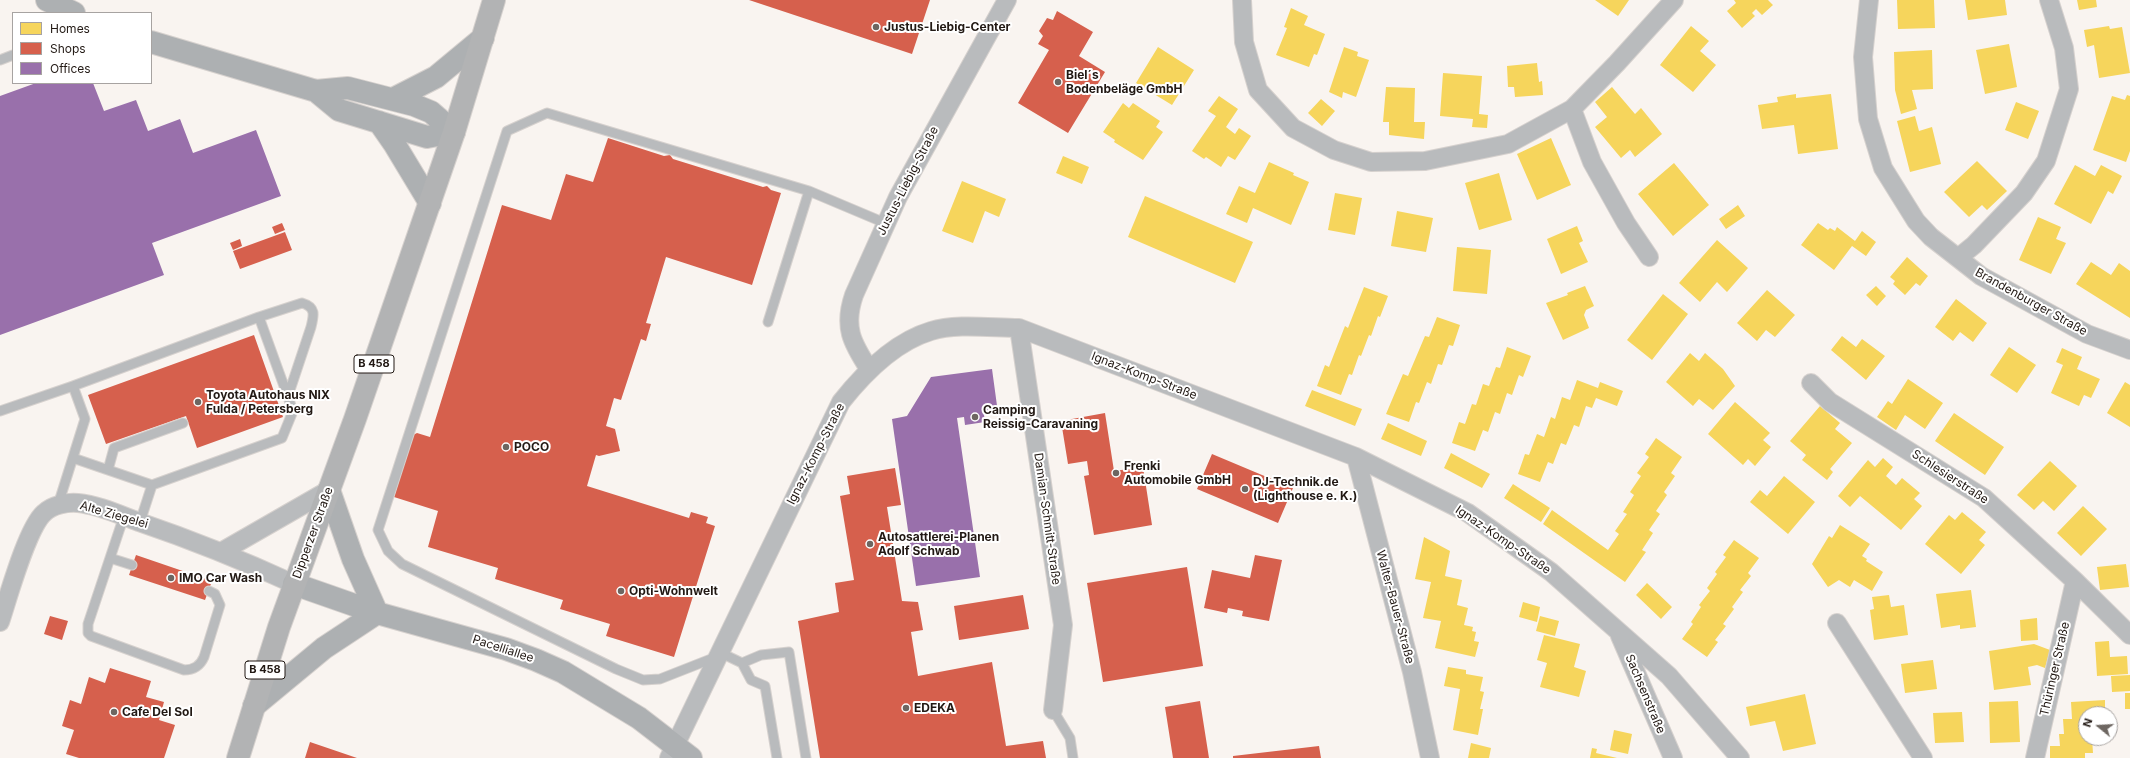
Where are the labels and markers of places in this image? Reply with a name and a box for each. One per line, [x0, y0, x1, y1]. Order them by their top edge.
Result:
place label: Justus-Liebig-Center [884, 20, 1010, 34]
marker: Justus-Liebig-Center [871, 22, 881, 32]
place label: Biel´s Bodenbeläge GmbH [1066, 68, 1182, 96]
marker: Biel´s Bodenbeläge GmbH [1053, 77, 1063, 87]
place label: Toyota Autohaus NIX Fulda / Petersberg [206, 388, 330, 416]
marker: Toyota Autohaus NIX Fulda / Petersberg [193, 397, 203, 407]
place label: Camping Reissig-Caravaning [983, 403, 1098, 431]
marker: Camping Reissig-Caravaning [970, 412, 980, 422]
place label: POCO [514, 440, 549, 454]
marker: POCO [501, 442, 511, 452]
place label: Frenki Automobile GmbH [1124, 459, 1231, 487]
marker: Frenki Automobile GmbH [1111, 468, 1121, 478]
place label: DJ-Technik.de (Lighthouse e. K.) [1253, 475, 1357, 503]
marker: DJ-Technik.de (Lighthouse e. K.) [1240, 484, 1250, 494]
place label: Autosattlerei-Planen Adolf Schwab [878, 530, 999, 558]
marker: Autosattlerei-Planen Adolf Schwab [865, 539, 875, 549]
place label: IMO Car Wash [179, 571, 262, 585]
marker: IMO Car Wash [166, 573, 176, 583]
place label: Opti-Wohnwelt [629, 584, 718, 598]
marker: Opti-Wohnwelt [616, 586, 626, 596]
place label: EDEKA [914, 701, 955, 715]
marker: EDEKA [901, 703, 911, 713]
place label: Cafe Del Sol [122, 705, 193, 719]
marker: Cafe Del Sol [109, 707, 119, 717]

